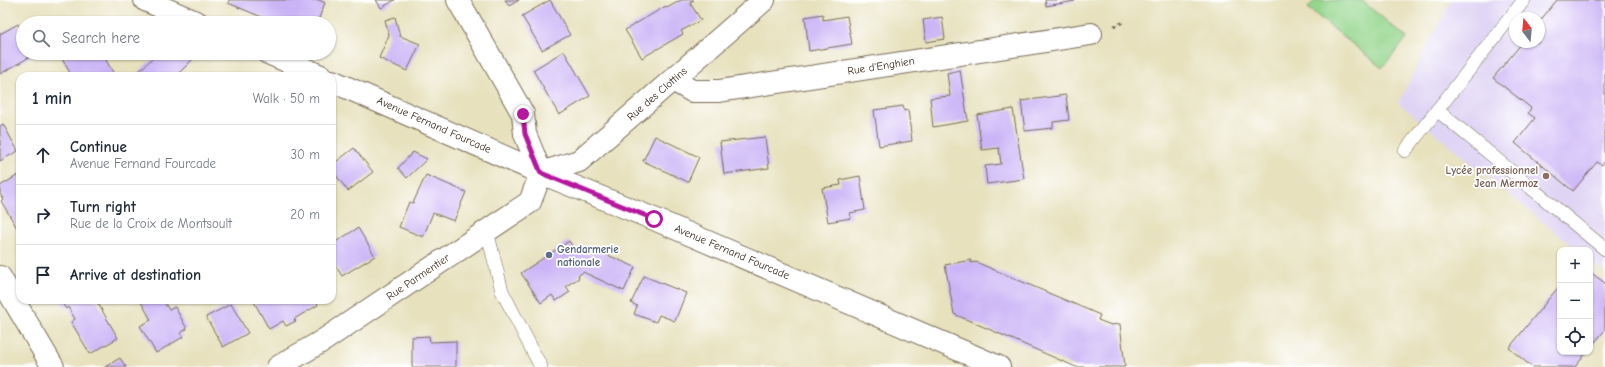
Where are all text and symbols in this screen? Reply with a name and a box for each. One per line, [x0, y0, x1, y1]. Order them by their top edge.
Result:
north arrow [1509, 12, 1545, 48]
search box [16, 16, 336, 60]
icon: search [30, 27, 52, 49]
text: Search here [62, 29, 140, 47]
street label: Rue d'Enghien [846, 54, 916, 78]
street label: Rue des Clottins [624, 64, 690, 124]
text: 1 min [32, 89, 72, 108]
text: Walk · 50 m [253, 91, 320, 106]
street label: Avenue Fernand Fourcade [375, 94, 494, 156]
route end [514, 105, 532, 123]
text: Continue [70, 138, 127, 156]
icon: ahead [32, 144, 54, 166]
text: 30 m [290, 147, 320, 162]
text: Avenue Fernand Fourcade [70, 156, 216, 171]
place label: Lycée professionnel Jean Mermoz [1446, 164, 1538, 190]
marker: Lycée professionnel Jean Mermoz [1541, 171, 1551, 181]
text: Turn right [70, 198, 136, 216]
icon: right [32, 204, 54, 226]
text: 20 m [290, 207, 320, 222]
route start [645, 210, 663, 228]
text: Rue de la Croix de Montsoult [70, 216, 232, 231]
street label: Avenue Fernand Fourcade [673, 222, 792, 282]
place label: Gendarmerie nationale [557, 243, 619, 269]
map controls [1557, 247, 1593, 355]
button: + [1557, 247, 1593, 283]
marker: Gendarmerie nationale [544, 250, 554, 260]
street label: Rue Parmentier [384, 251, 453, 303]
icon: arrive [32, 264, 54, 286]
text: Arrive at destination [70, 266, 201, 284]
button: − [1557, 283, 1593, 319]
button: locate [1557, 319, 1593, 355]

